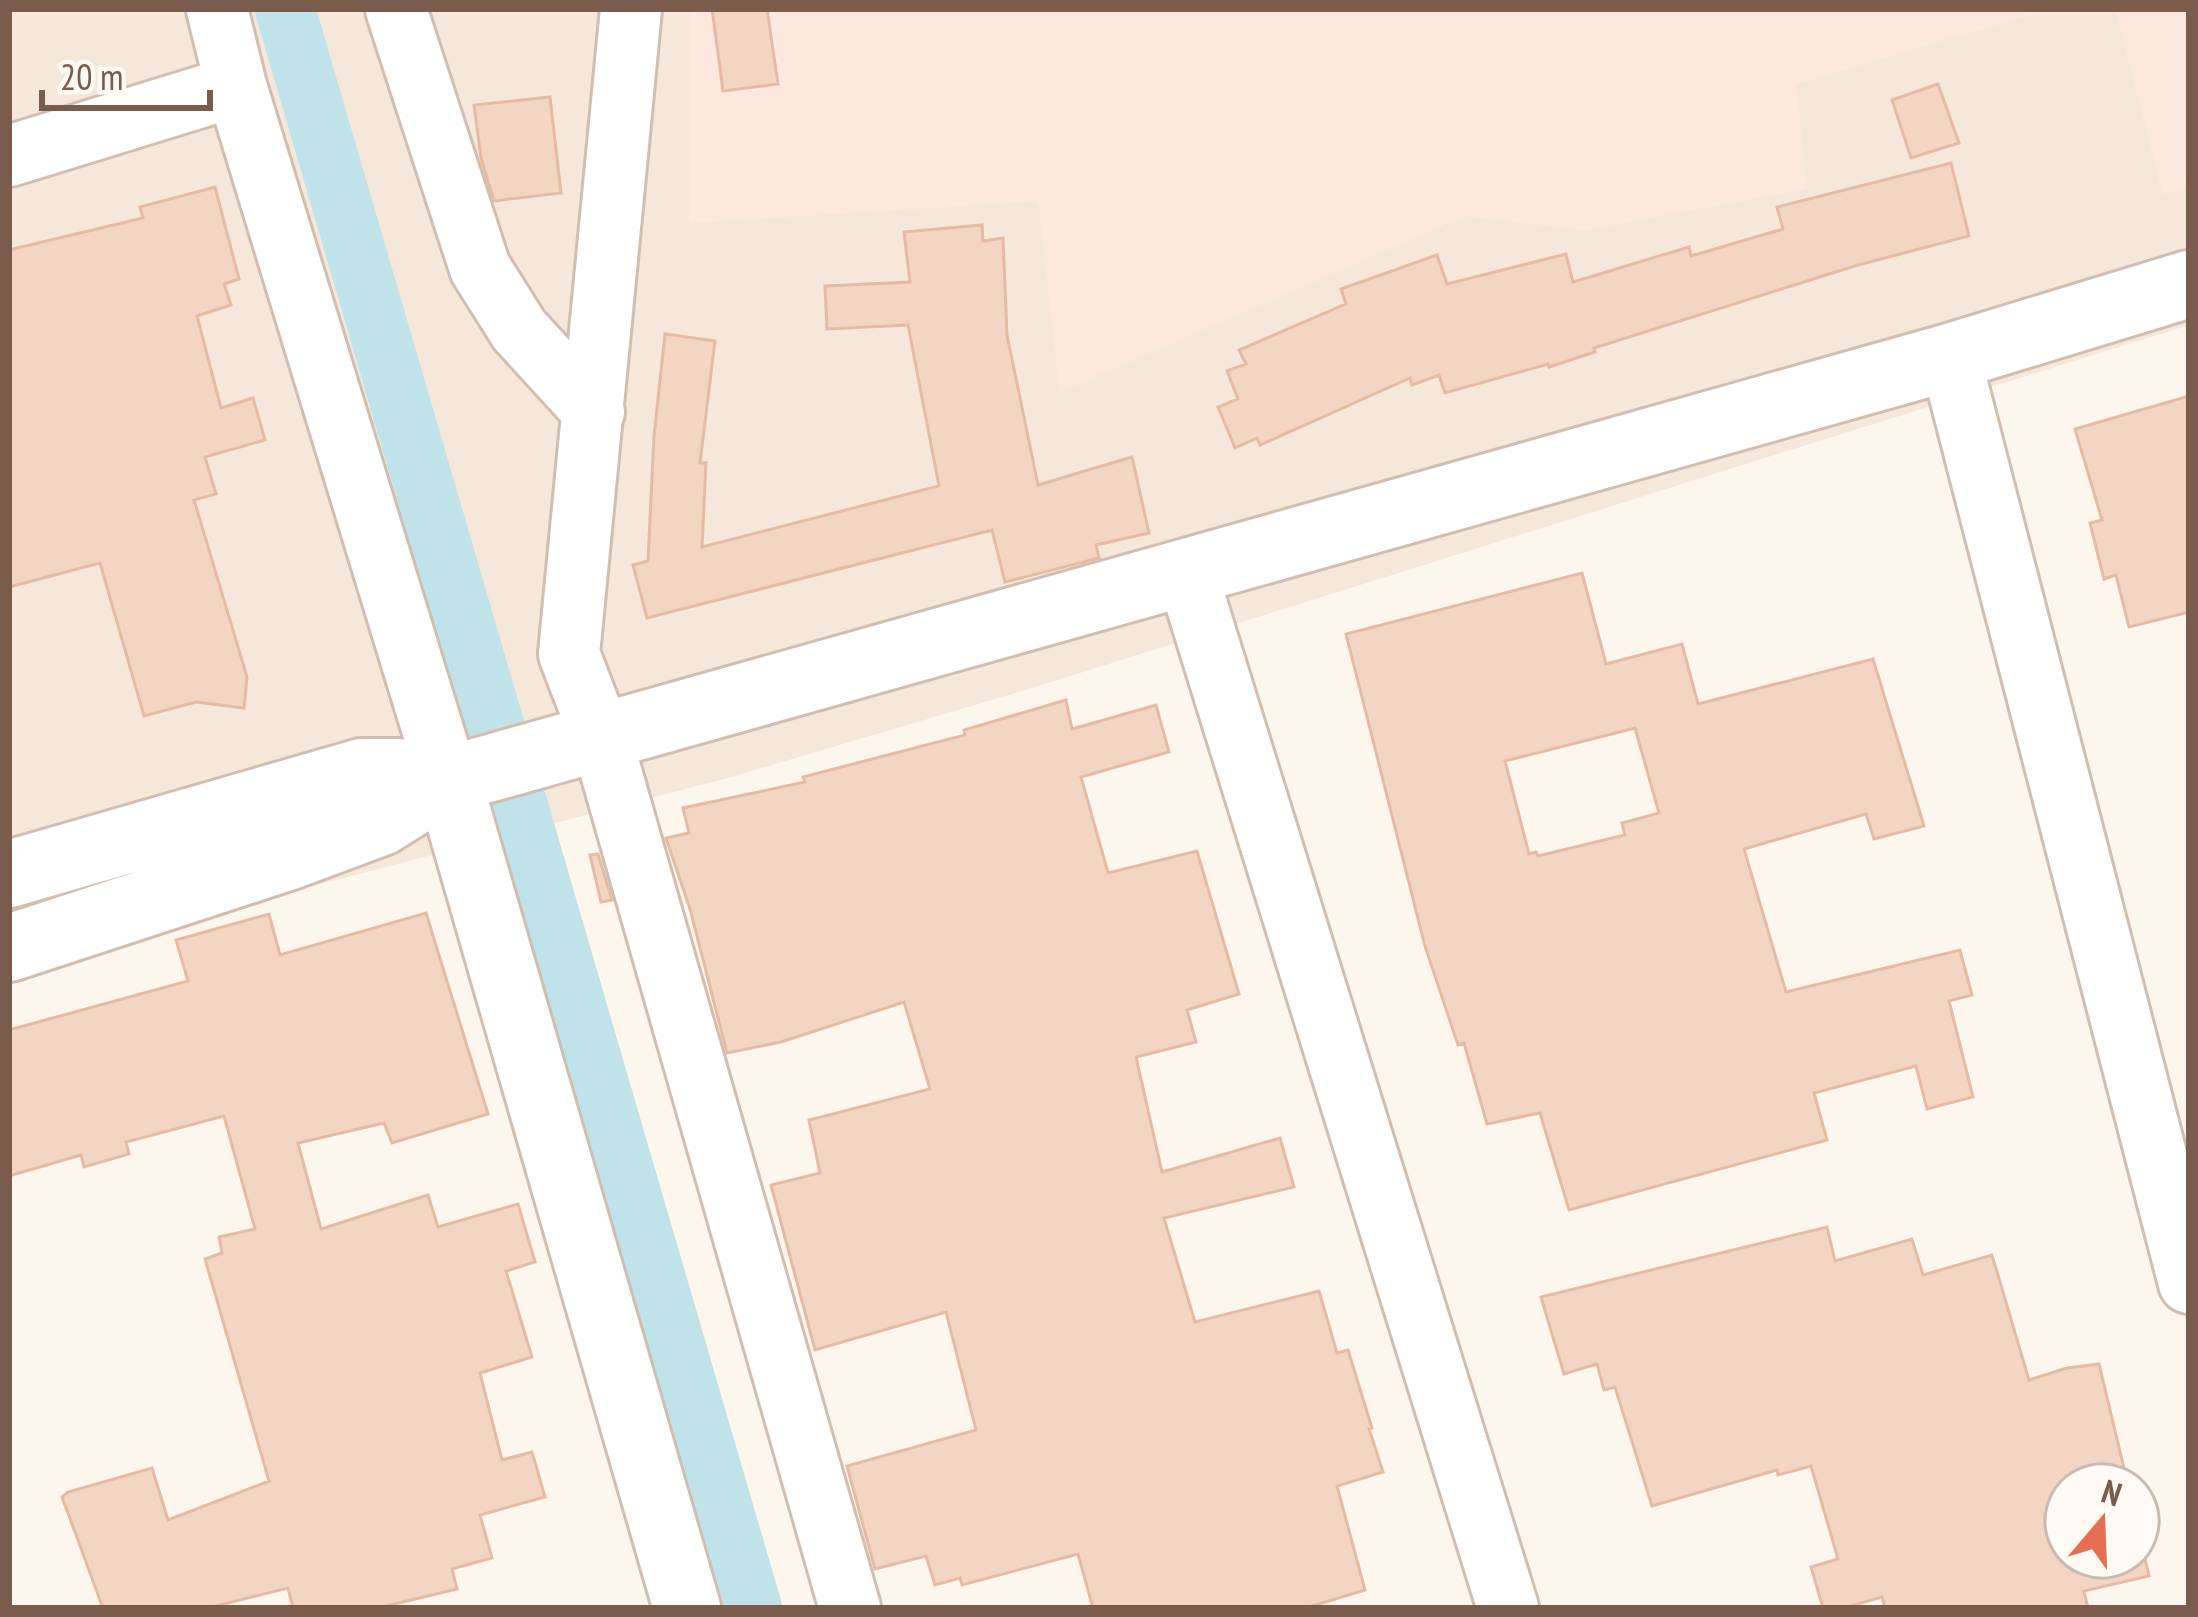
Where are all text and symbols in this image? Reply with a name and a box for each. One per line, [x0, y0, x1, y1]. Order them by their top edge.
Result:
scale bar [42, 36, 210, 110]
text: 20 m [60, 53, 123, 100]
north arrow [2042, 1461, 2162, 1581]
text: N [2097, 1469, 2127, 1515]

